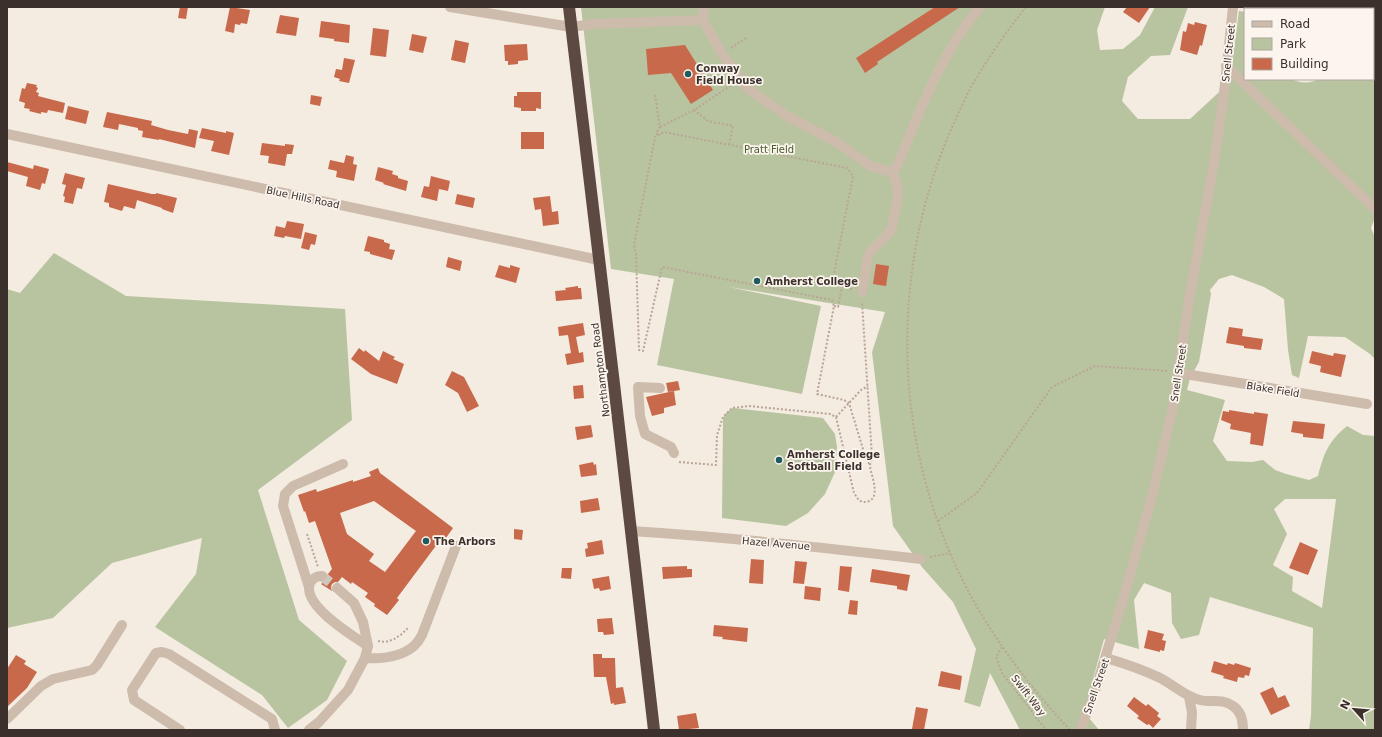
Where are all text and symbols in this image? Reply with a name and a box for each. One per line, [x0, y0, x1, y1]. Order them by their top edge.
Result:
legend [1244, 8, 1374, 80]
text: Road [1280, 17, 1310, 31]
street label: Snell Street [1220, 24, 1237, 82]
text: Park [1280, 37, 1306, 51]
text: Building [1280, 57, 1329, 71]
place label: Conway Field House [696, 63, 762, 86]
marker: Conway Field House [683, 69, 693, 79]
park label: Pratt Field [744, 144, 794, 155]
street label: Blue Hills Road [265, 184, 341, 211]
marker: Amherst College [752, 276, 762, 286]
place label: Amherst College [765, 276, 858, 287]
street label: Northampton Road [589, 322, 612, 418]
street label: Snell Street [1169, 344, 1188, 403]
street label: Blake Field [1246, 380, 1300, 399]
place label: Amherst College Softball Field [787, 449, 880, 472]
marker: Amherst College Softball Field [774, 455, 784, 465]
street label: Hazel Avenue [742, 535, 810, 552]
marker: The Arbors [421, 536, 431, 546]
place label: The Arbors [434, 536, 496, 547]
street label: Snell Street [1082, 657, 1111, 715]
street label: Swift Way [1009, 673, 1048, 718]
north arrow [1334, 689, 1374, 729]
text: N [1338, 698, 1353, 712]

